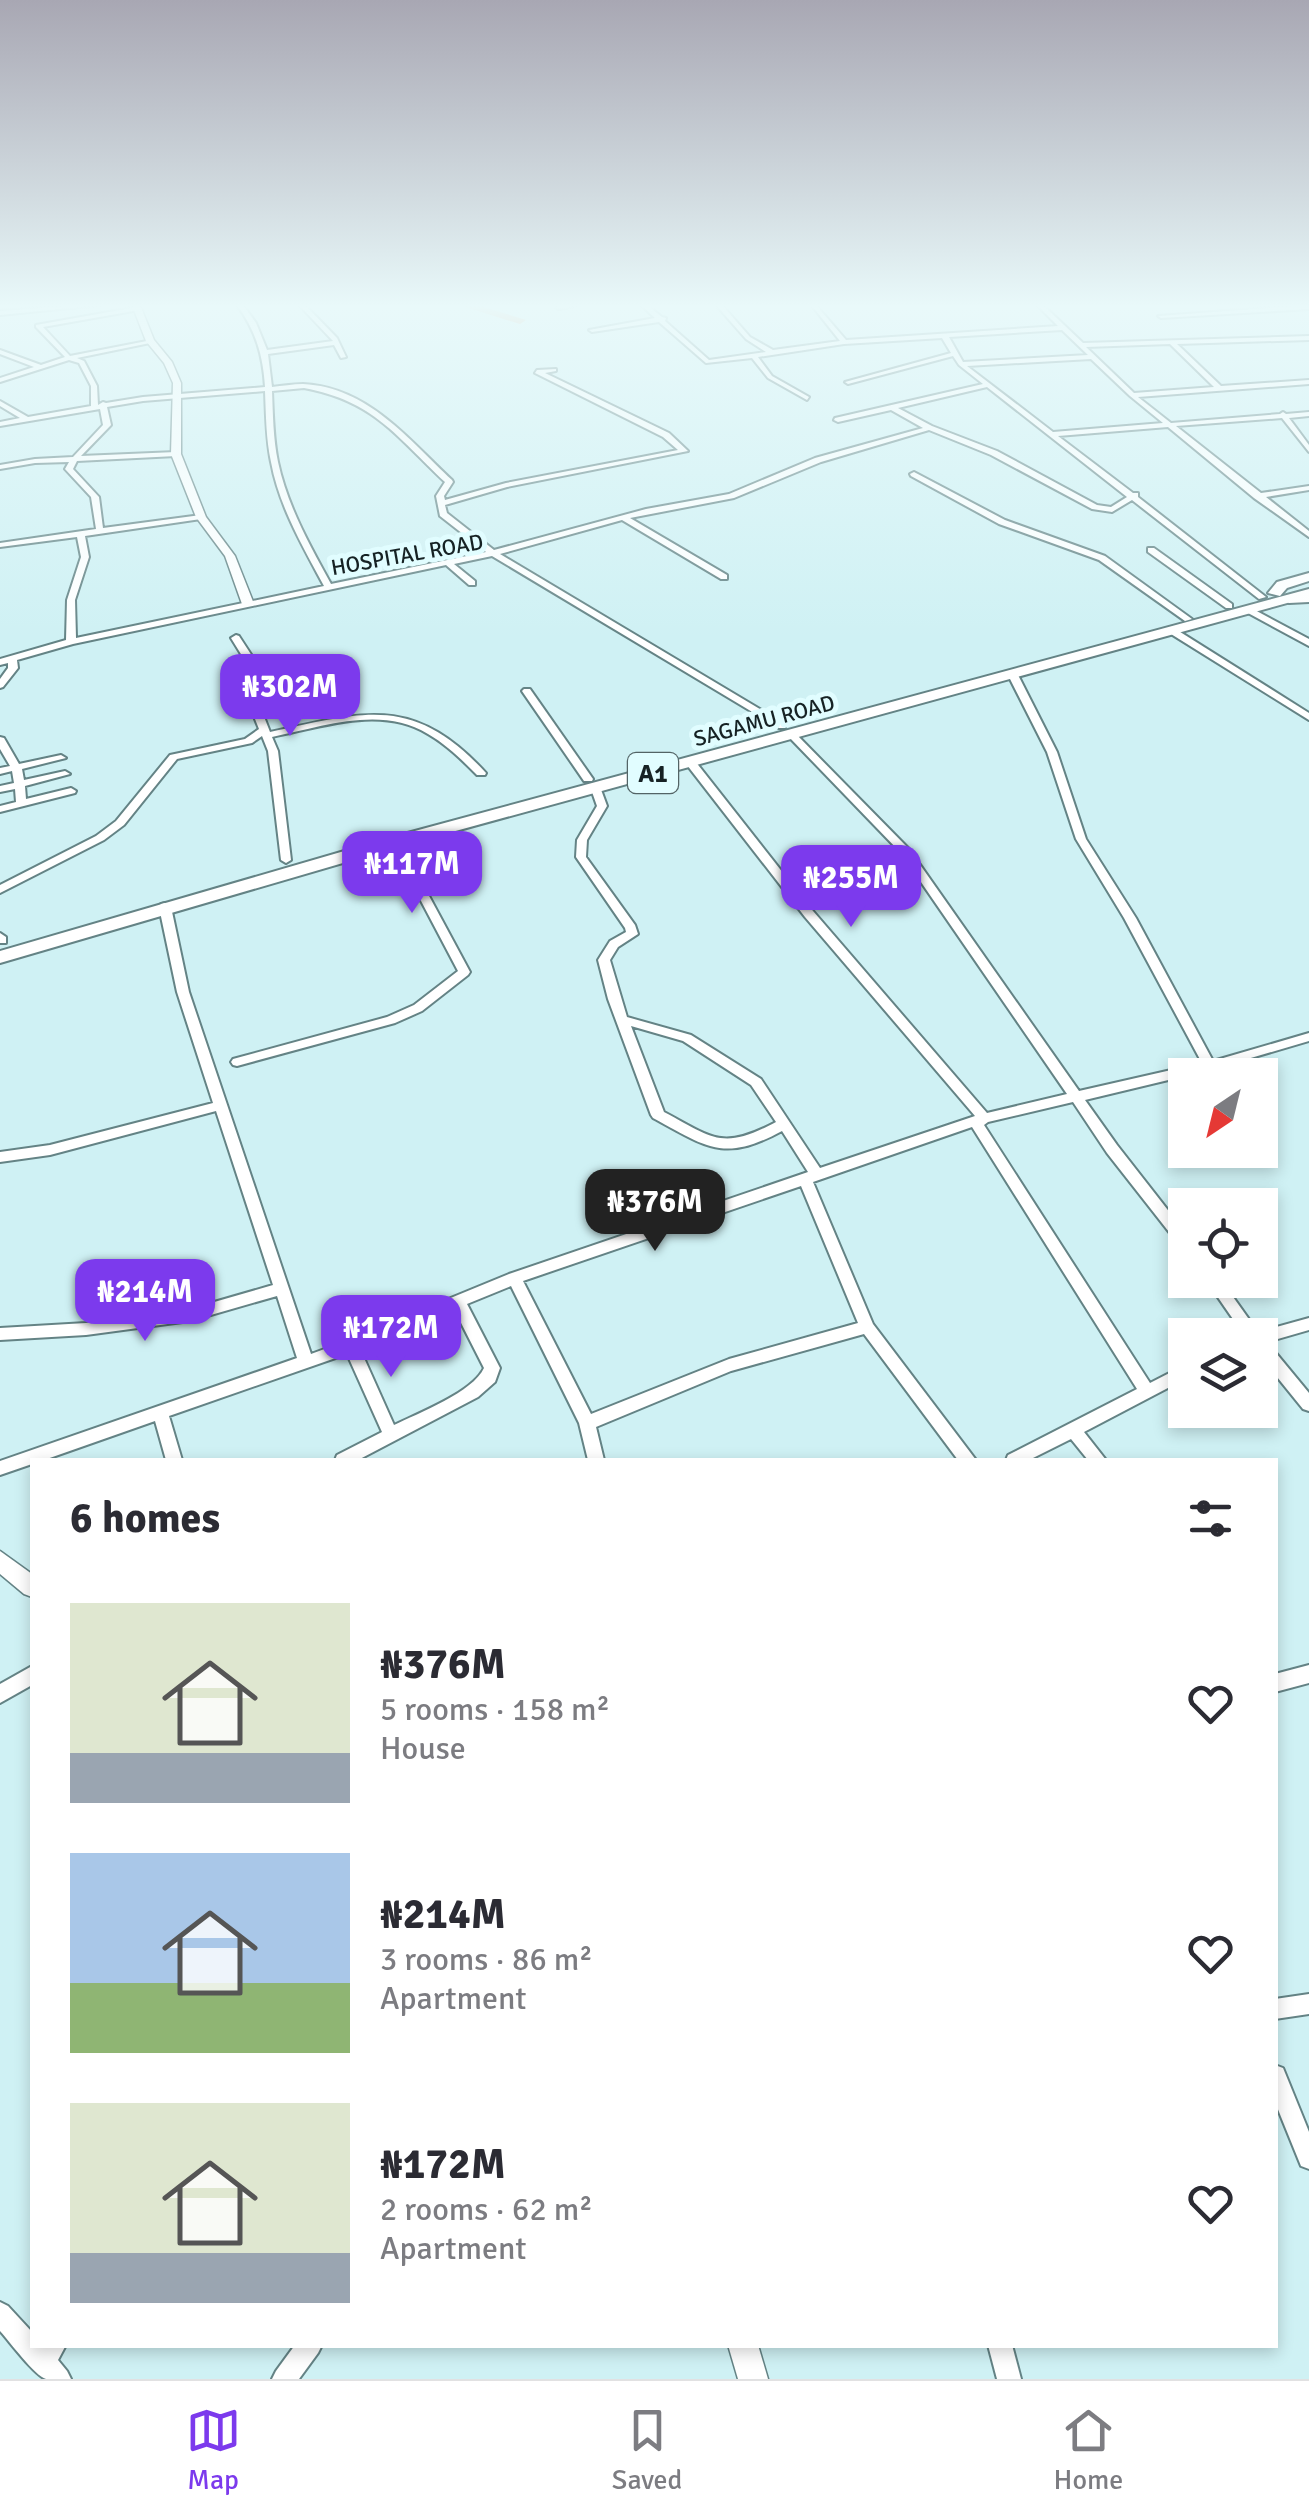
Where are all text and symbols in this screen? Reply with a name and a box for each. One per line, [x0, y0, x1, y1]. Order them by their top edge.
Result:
street label: HOSPITAL ROAD [329, 528, 485, 581]
pin: ₦302M [220, 654, 360, 739]
text: ₦302M [242, 667, 338, 706]
street label: SAGAMU ROAD [691, 689, 838, 752]
road number: A1 [628, 753, 678, 793]
pin: ₦117M [342, 831, 482, 916]
text: ₦117M [364, 844, 460, 883]
pin: ₦255M [781, 845, 921, 930]
text: ₦255M [803, 858, 899, 897]
north arrow [1168, 1058, 1278, 1168]
map controls [1168, 1058, 1278, 1428]
pin: ₦376M [585, 1169, 725, 1254]
text: ₦376M [607, 1182, 703, 1221]
button: locate [1168, 1188, 1278, 1298]
pin: ₦214M [75, 1259, 215, 1344]
text: ₦214M [97, 1272, 193, 1311]
pin: ₦172M [321, 1295, 461, 1380]
text: ₦172M [343, 1308, 439, 1347]
button: layers [1168, 1318, 1278, 1428]
icon: filters [1183, 1491, 1238, 1546]
text: 6 homes [70, 1493, 220, 1544]
text: ₦376M [380, 1639, 506, 1690]
icon: home [150, 1643, 270, 1763]
icon: heart [1183, 1676, 1238, 1731]
text: 5 rooms · 158 m² [380, 1690, 610, 1729]
text: House [380, 1729, 466, 1768]
text: ₦214M [380, 1889, 506, 1940]
icon: home [150, 1893, 270, 2013]
icon: heart [1183, 1926, 1238, 1981]
text: 3 rooms · 86 m² [380, 1940, 593, 1979]
text: Apartment [380, 1979, 527, 2018]
text: ₦172M [380, 2139, 506, 2190]
icon: home [150, 2143, 270, 2263]
icon: heart [1183, 2176, 1238, 2231]
text: 2 rooms · 62 m² [380, 2190, 593, 2229]
text: Apartment [380, 2229, 527, 2268]
tab: Map [186, 2403, 241, 2497]
tab: Saved [612, 2403, 682, 2497]
tab: Home [1054, 2403, 1123, 2497]

